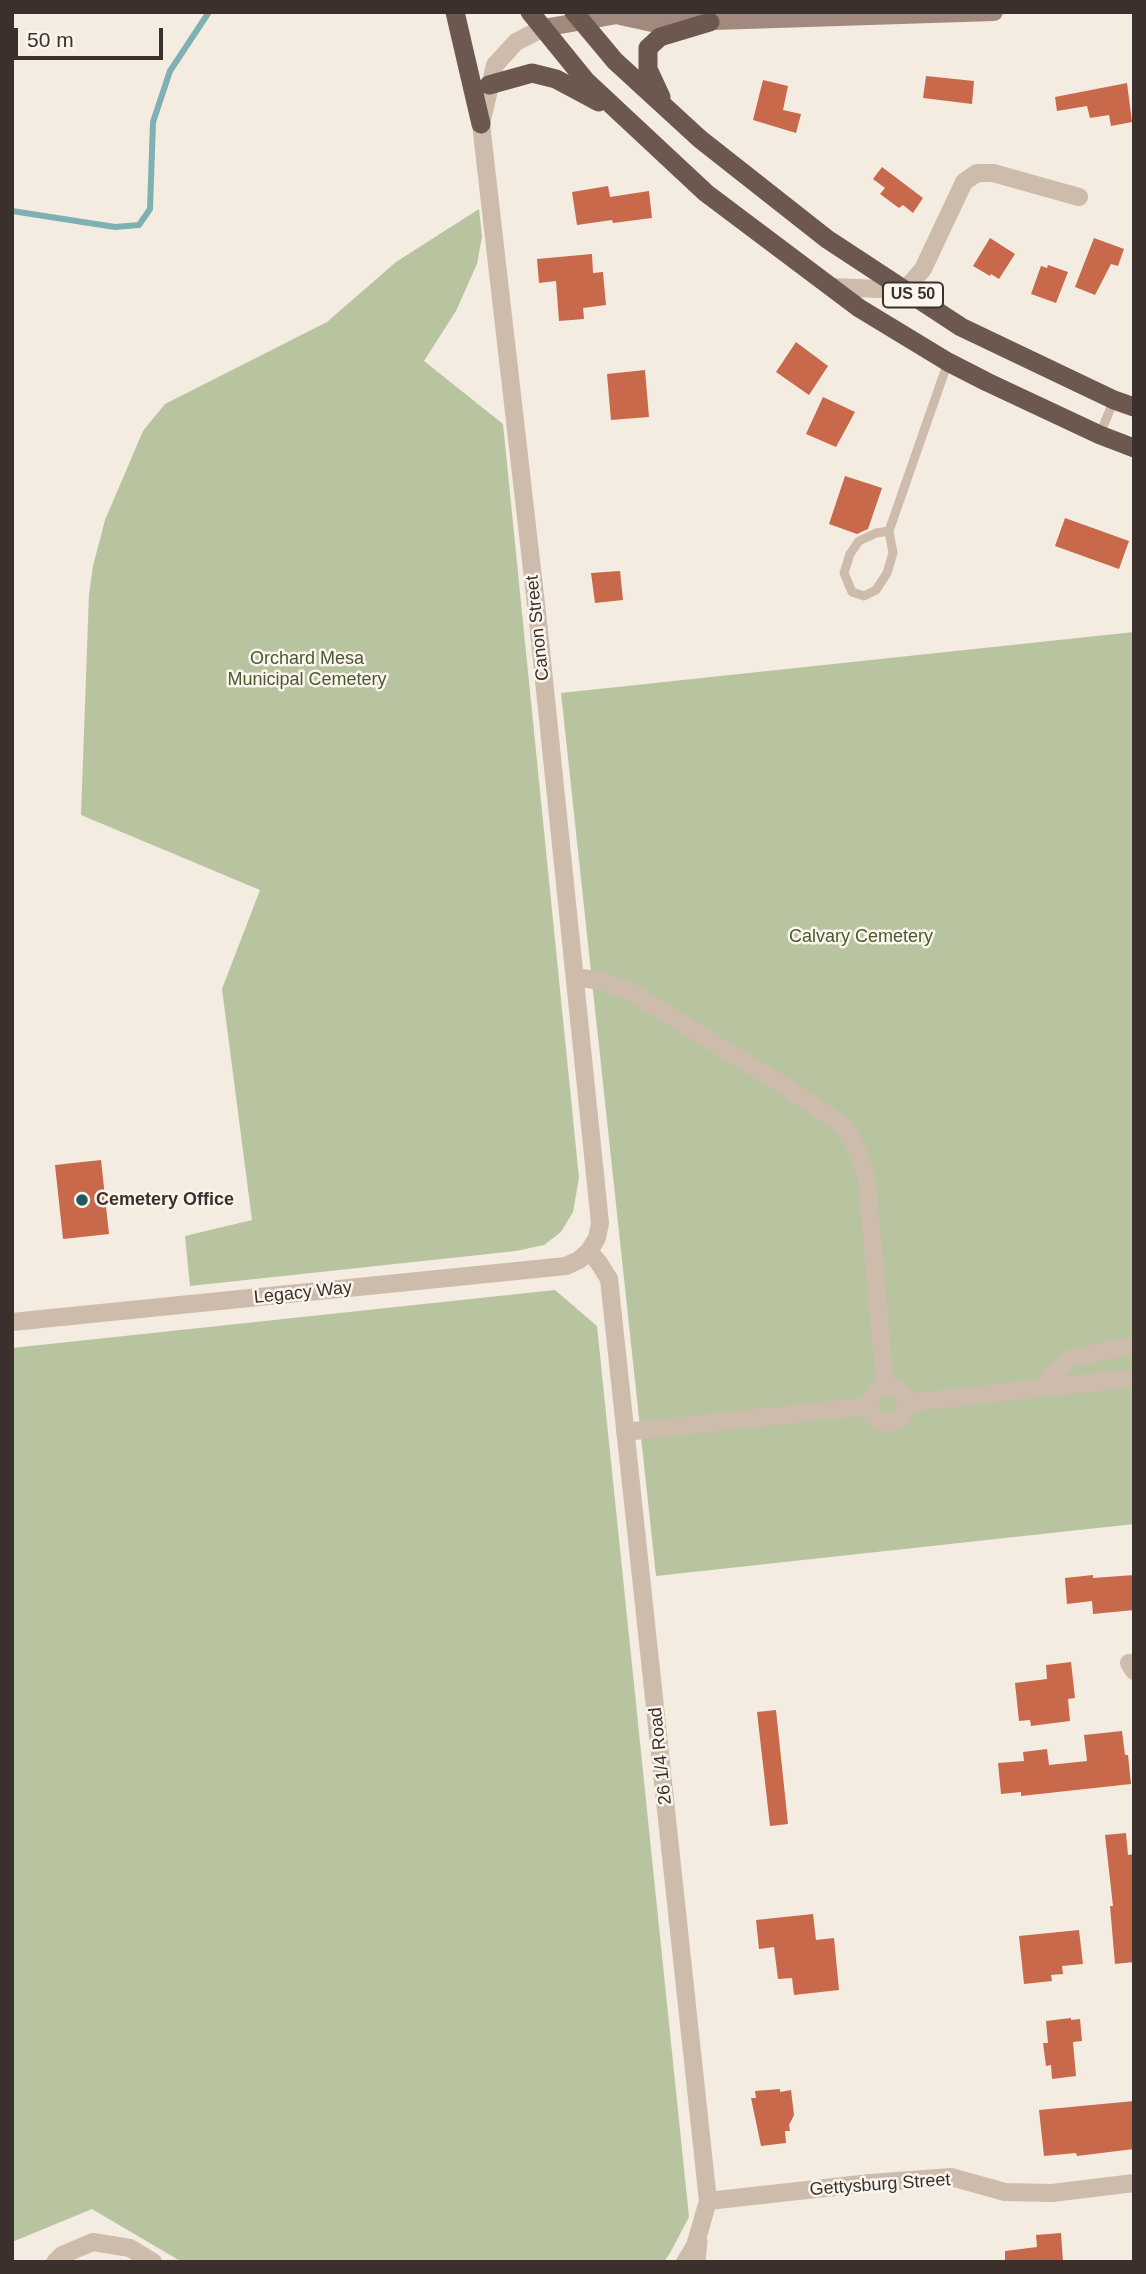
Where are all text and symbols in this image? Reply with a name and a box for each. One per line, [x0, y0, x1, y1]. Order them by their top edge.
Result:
scale bar [18, 14, 166, 58]
text: 50 m [27, 28, 74, 51]
road number: US 50 [883, 282, 943, 308]
street label: Canon Street [522, 574, 554, 682]
park label: Orchard Mesa Municipal Cemetery [227, 648, 387, 690]
park label: Calvary Cemetery [789, 926, 933, 948]
place label: Cemetery Office [96, 1189, 234, 1211]
marker: Cemetery Office [74, 1192, 90, 1208]
street label: Legacy Way [253, 1277, 353, 1309]
street label: 26 1/4 Road [645, 1706, 677, 1806]
street label: Gettysburg Street [809, 2169, 951, 2201]

